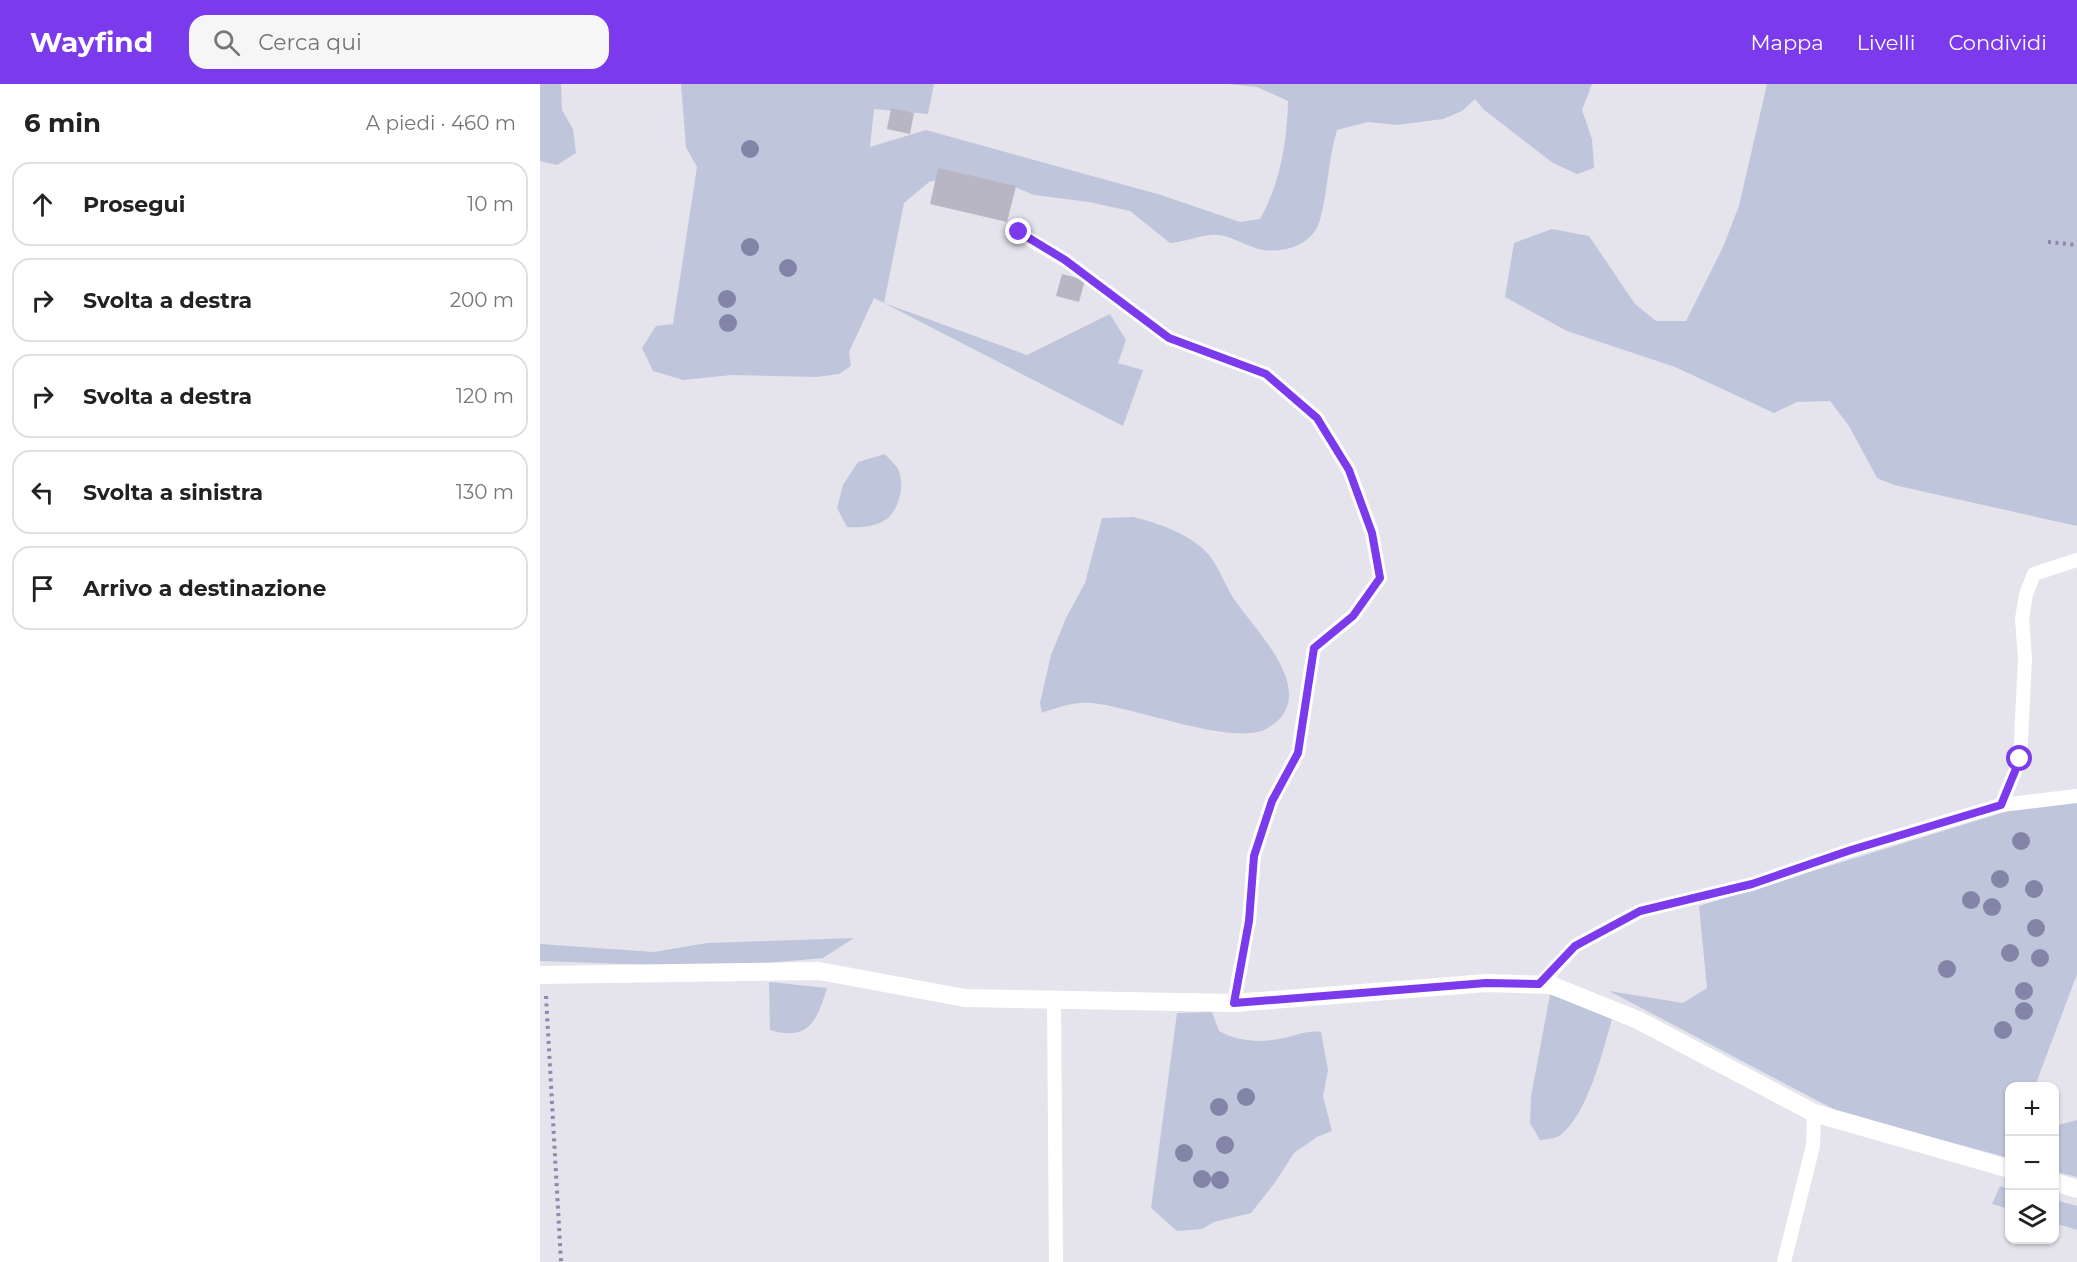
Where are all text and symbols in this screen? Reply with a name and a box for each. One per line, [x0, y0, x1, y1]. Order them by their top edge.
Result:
search box [189, 15, 609, 69]
text: Wayfind [30, 25, 153, 59]
icon: search [210, 26, 243, 59]
text: Cerca qui [258, 29, 362, 56]
text: Mappa [1750, 30, 1824, 55]
text: Livelli [1857, 30, 1915, 55]
text: Condividi [1948, 30, 2047, 55]
text: 6 min [24, 107, 101, 139]
text: A piedi · 460 m [366, 111, 516, 135]
icon: ahead [26, 188, 59, 221]
text: Prosegui [83, 191, 185, 218]
text: 10 m [467, 192, 514, 216]
route end [1005, 218, 1031, 244]
icon: right [26, 284, 59, 317]
text: Svolta a destra [83, 287, 252, 314]
text: 200 m [450, 288, 514, 312]
icon: right [26, 380, 59, 413]
text: Svolta a destra [83, 383, 252, 410]
text: 120 m [456, 384, 514, 408]
icon: left [26, 476, 59, 509]
text: Svolta a sinistra [83, 479, 263, 506]
text: 130 m [456, 480, 514, 504]
icon: arrive [26, 572, 59, 605]
text: Arrivo a destinazione [83, 575, 326, 602]
route start [2006, 745, 2032, 771]
map controls [2005, 1082, 2059, 1244]
button: + [2005, 1082, 2059, 1136]
button: − [2005, 1136, 2059, 1190]
button: layers [2005, 1190, 2059, 1244]

